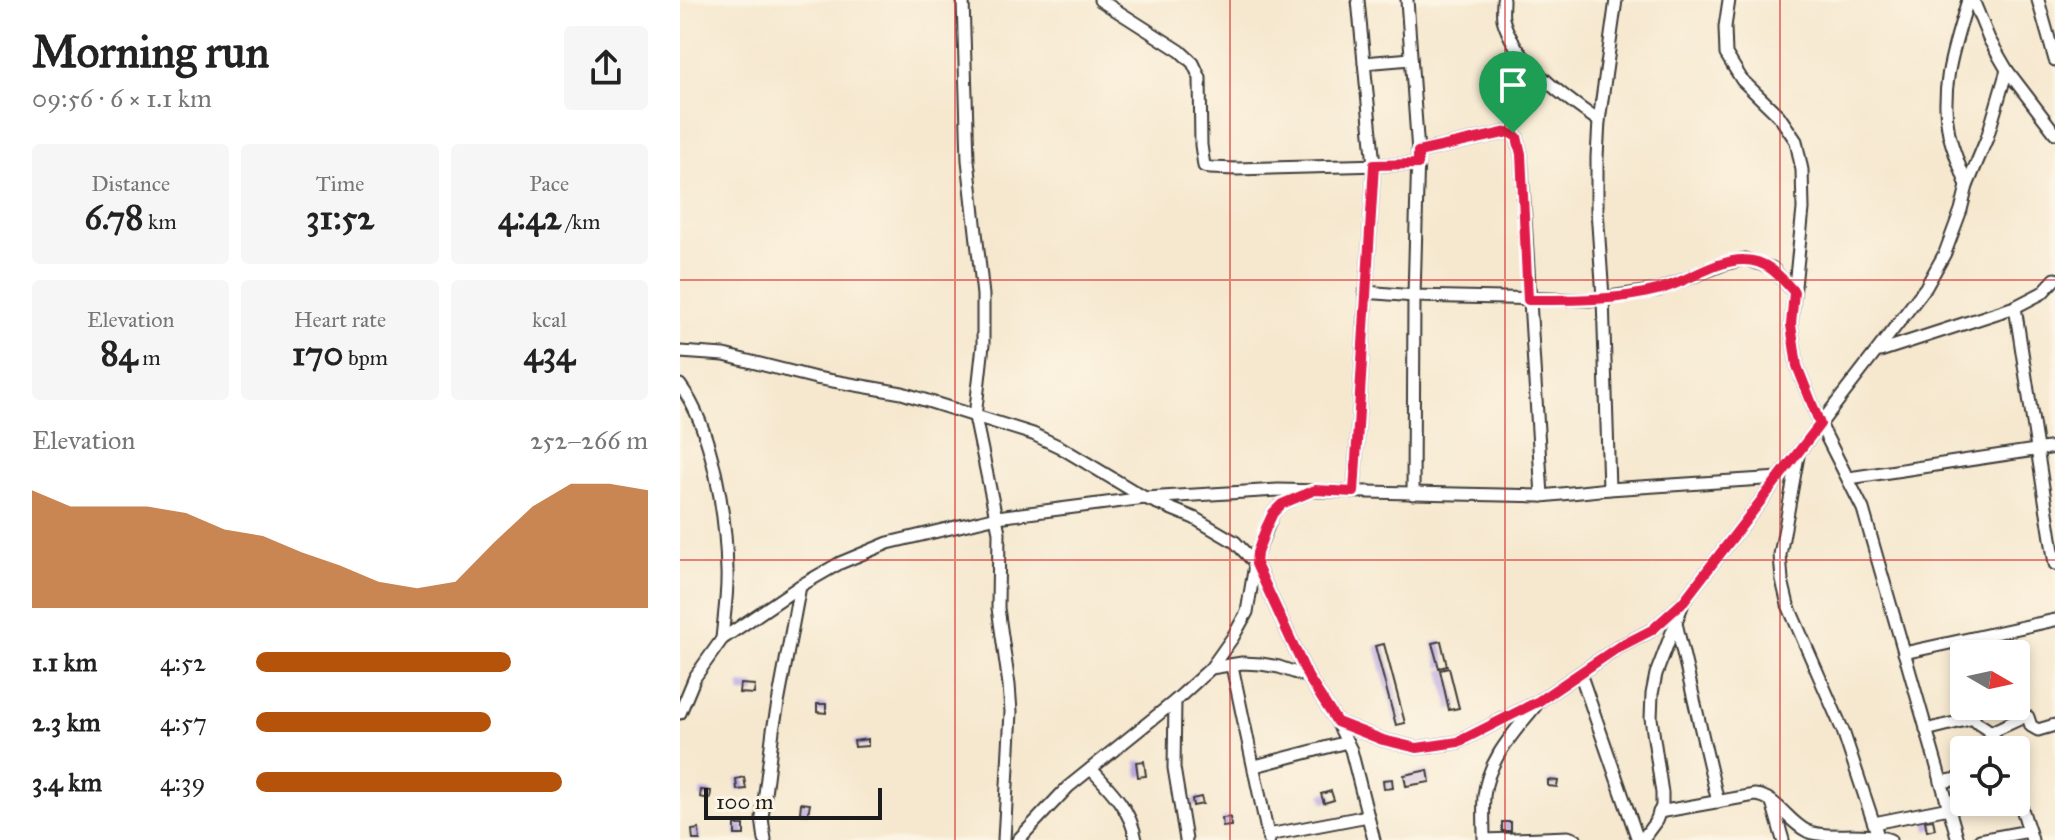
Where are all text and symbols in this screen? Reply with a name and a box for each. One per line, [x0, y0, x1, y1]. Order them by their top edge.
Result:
text: Morning run [32, 25, 269, 79]
button: share [564, 26, 648, 110]
pin [1479, 51, 1547, 133]
icon: arrive [1491, 63, 1535, 107]
text: 09:56 · 6 × 1.1 km [32, 82, 212, 114]
text: Distance [91, 170, 170, 197]
text: Time [316, 170, 364, 197]
text: Pace [529, 170, 569, 197]
text: 6.78 [85, 197, 143, 238]
text: 31:52 [306, 197, 374, 238]
text: 4:42 [498, 197, 561, 238]
text: km [143, 208, 177, 235]
text: /km [561, 208, 601, 235]
text: Elevation [87, 306, 174, 333]
text: Heart rate [294, 306, 386, 333]
text: kcal [532, 306, 567, 333]
text: 84 [101, 333, 138, 374]
text: 170 [292, 333, 343, 374]
text: 434 [524, 333, 575, 374]
text: m [138, 344, 161, 371]
text: bpm [343, 344, 388, 371]
text: Elevation [32, 424, 135, 456]
text: 252–266 m [530, 424, 648, 456]
north arrow [1950, 640, 2030, 720]
map controls [1950, 640, 2030, 816]
text: 1.1 km [32, 646, 97, 678]
text: 4:52 [160, 646, 206, 678]
text: 2.3 km [32, 706, 101, 738]
text: 4:57 [160, 706, 207, 738]
button: locate [1950, 736, 2030, 816]
text: 3.4 km [32, 766, 102, 798]
text: 4:39 [160, 766, 205, 798]
scale bar [704, 784, 882, 820]
text: 100 m [716, 788, 773, 815]

